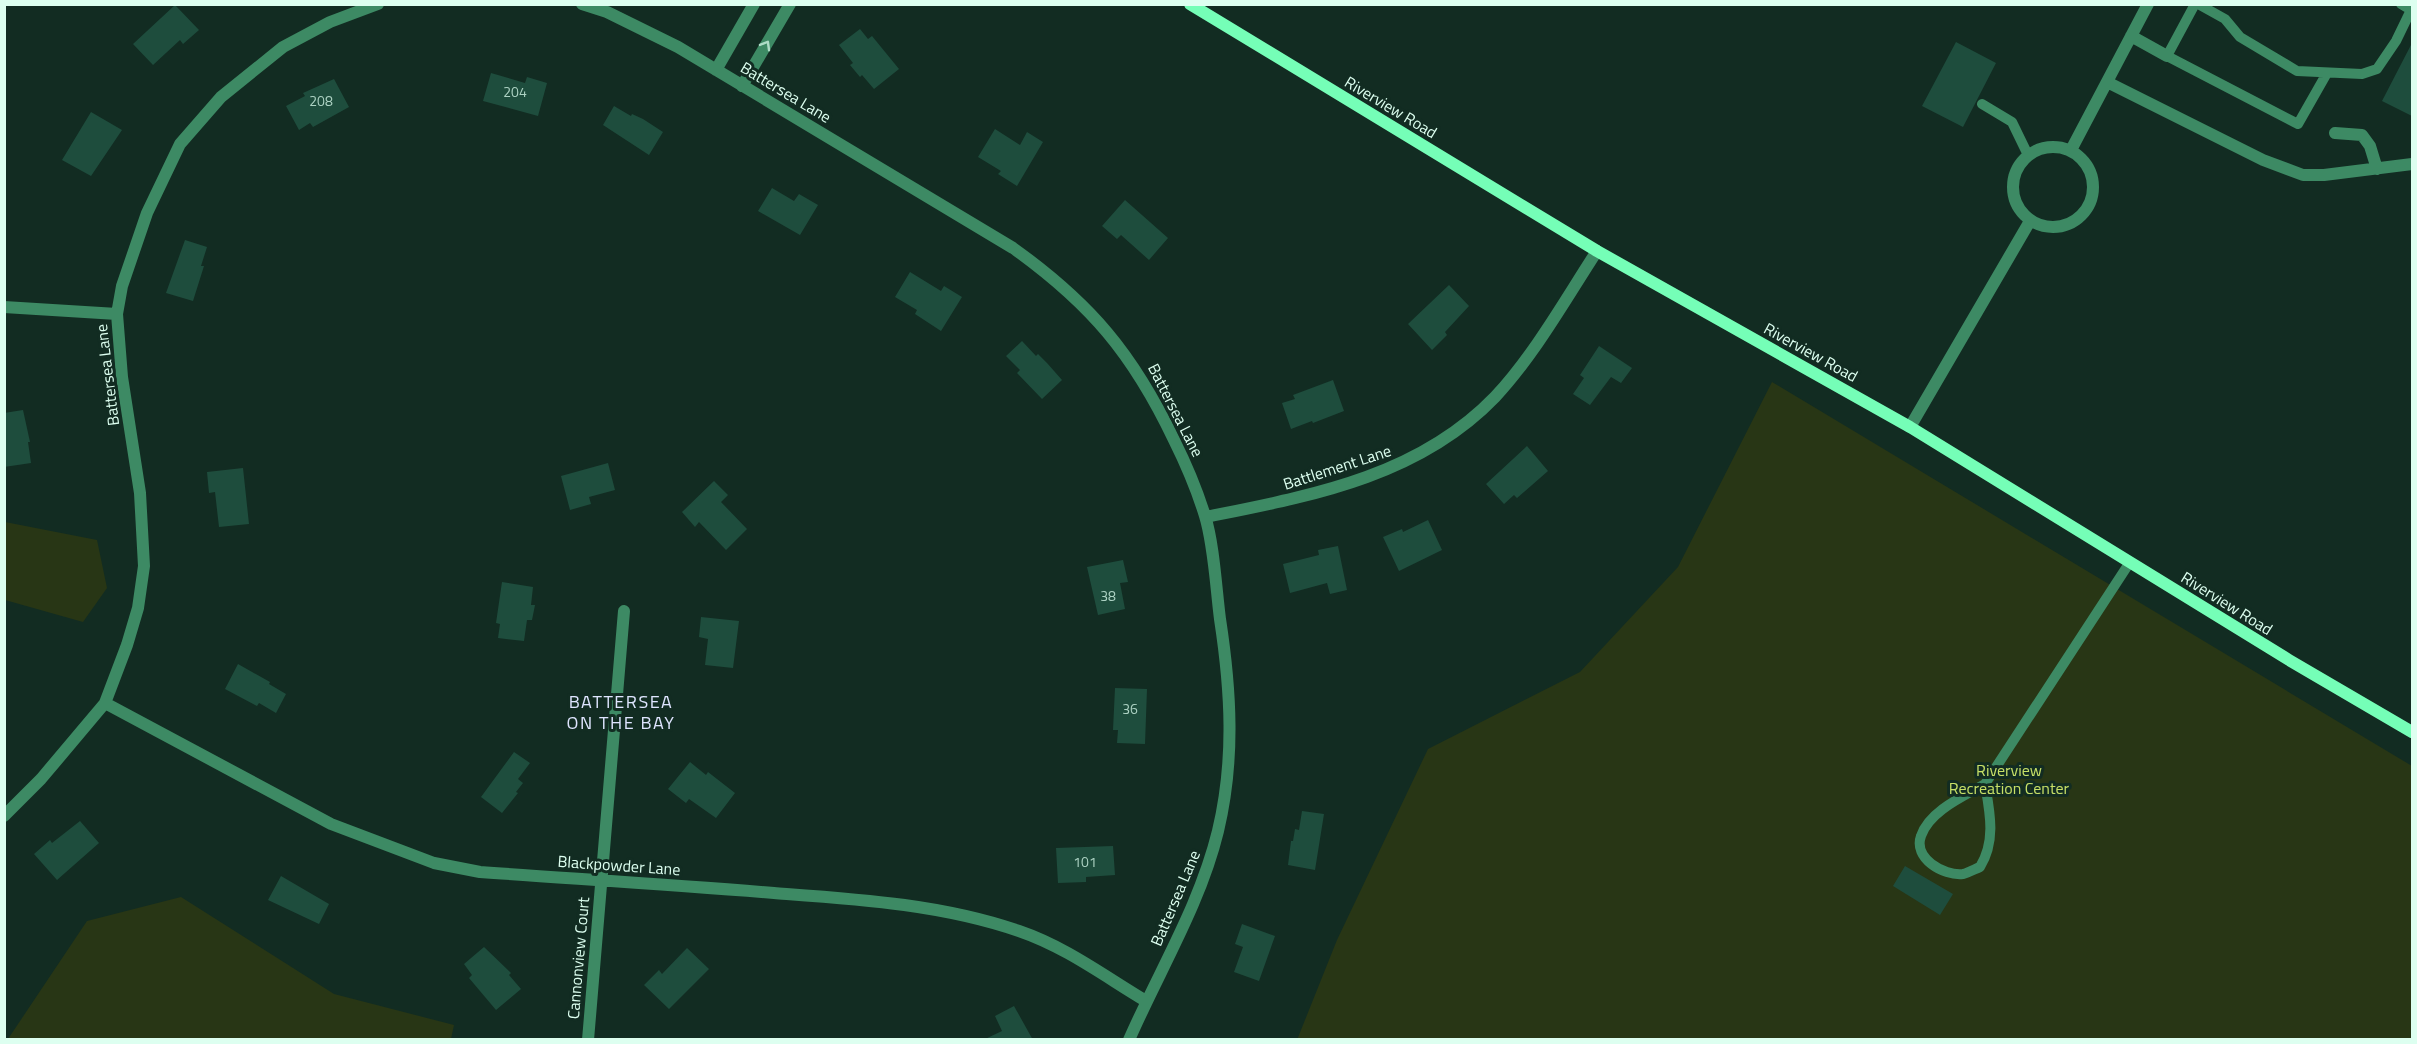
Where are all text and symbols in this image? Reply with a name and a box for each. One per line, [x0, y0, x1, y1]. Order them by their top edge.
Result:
one-way arrow [759, 41, 771, 51]
street label: Battersea Lane [736, 55, 836, 129]
street label: Riverview Road [1340, 70, 1442, 144]
house number: 204 [503, 81, 527, 102]
house number: 208 [309, 90, 333, 111]
street label: Riverview Road [1760, 316, 1862, 388]
street label: Battersea Lane [89, 323, 125, 427]
street label: Battersea Lane [1142, 359, 1210, 461]
street label: Battlement Lane [1280, 438, 1394, 496]
street label: Riverview Road [2177, 565, 2277, 641]
house number: 38 [1100, 585, 1116, 606]
district label: BATTERSEA ON THE BAY [567, 688, 676, 736]
house number: 36 [1122, 698, 1138, 719]
park label: Riverview Recreation Center [1949, 758, 2070, 800]
street label: Battersea Lane [1144, 846, 1206, 950]
street label: Blackpowder Lane [557, 849, 681, 881]
house number: 101 [1073, 851, 1097, 872]
street label: Cannonview Court [561, 896, 595, 1020]

